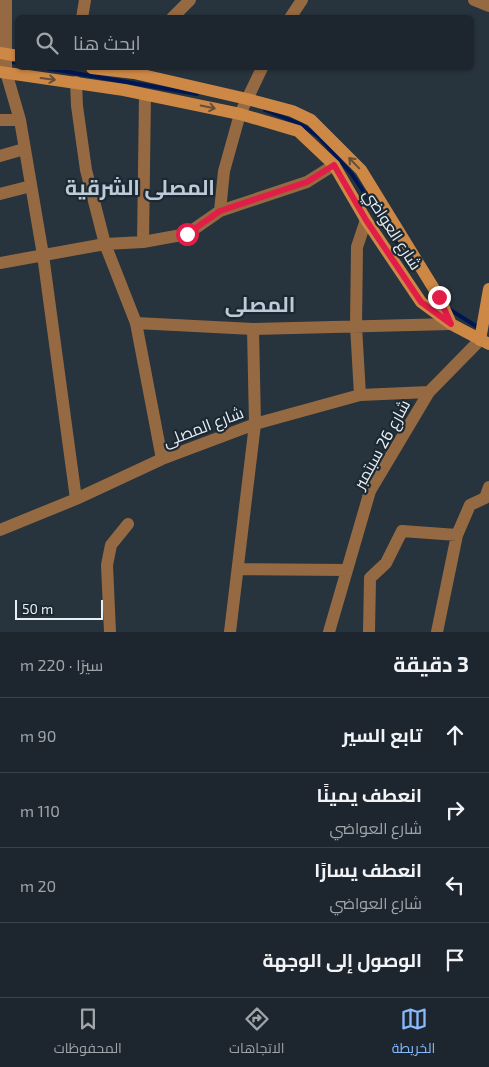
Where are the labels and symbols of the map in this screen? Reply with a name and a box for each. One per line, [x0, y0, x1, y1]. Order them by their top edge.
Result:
one-way arrow [40, 74, 56, 84]
one-way arrow [200, 103, 216, 113]
one-way arrow [348, 157, 360, 169]
district label: المصلى الشرقية [65, 174, 215, 200]
street label: شارع العواضي [357, 185, 426, 275]
route start [176, 223, 199, 246]
route end [428, 286, 451, 309]
district label: المصلى [225, 291, 295, 317]
street label: شارع 26 سبتمبر [348, 396, 416, 494]
street label: شارع المصلى [160, 402, 247, 453]
scale bar [15, 597, 102, 620]

